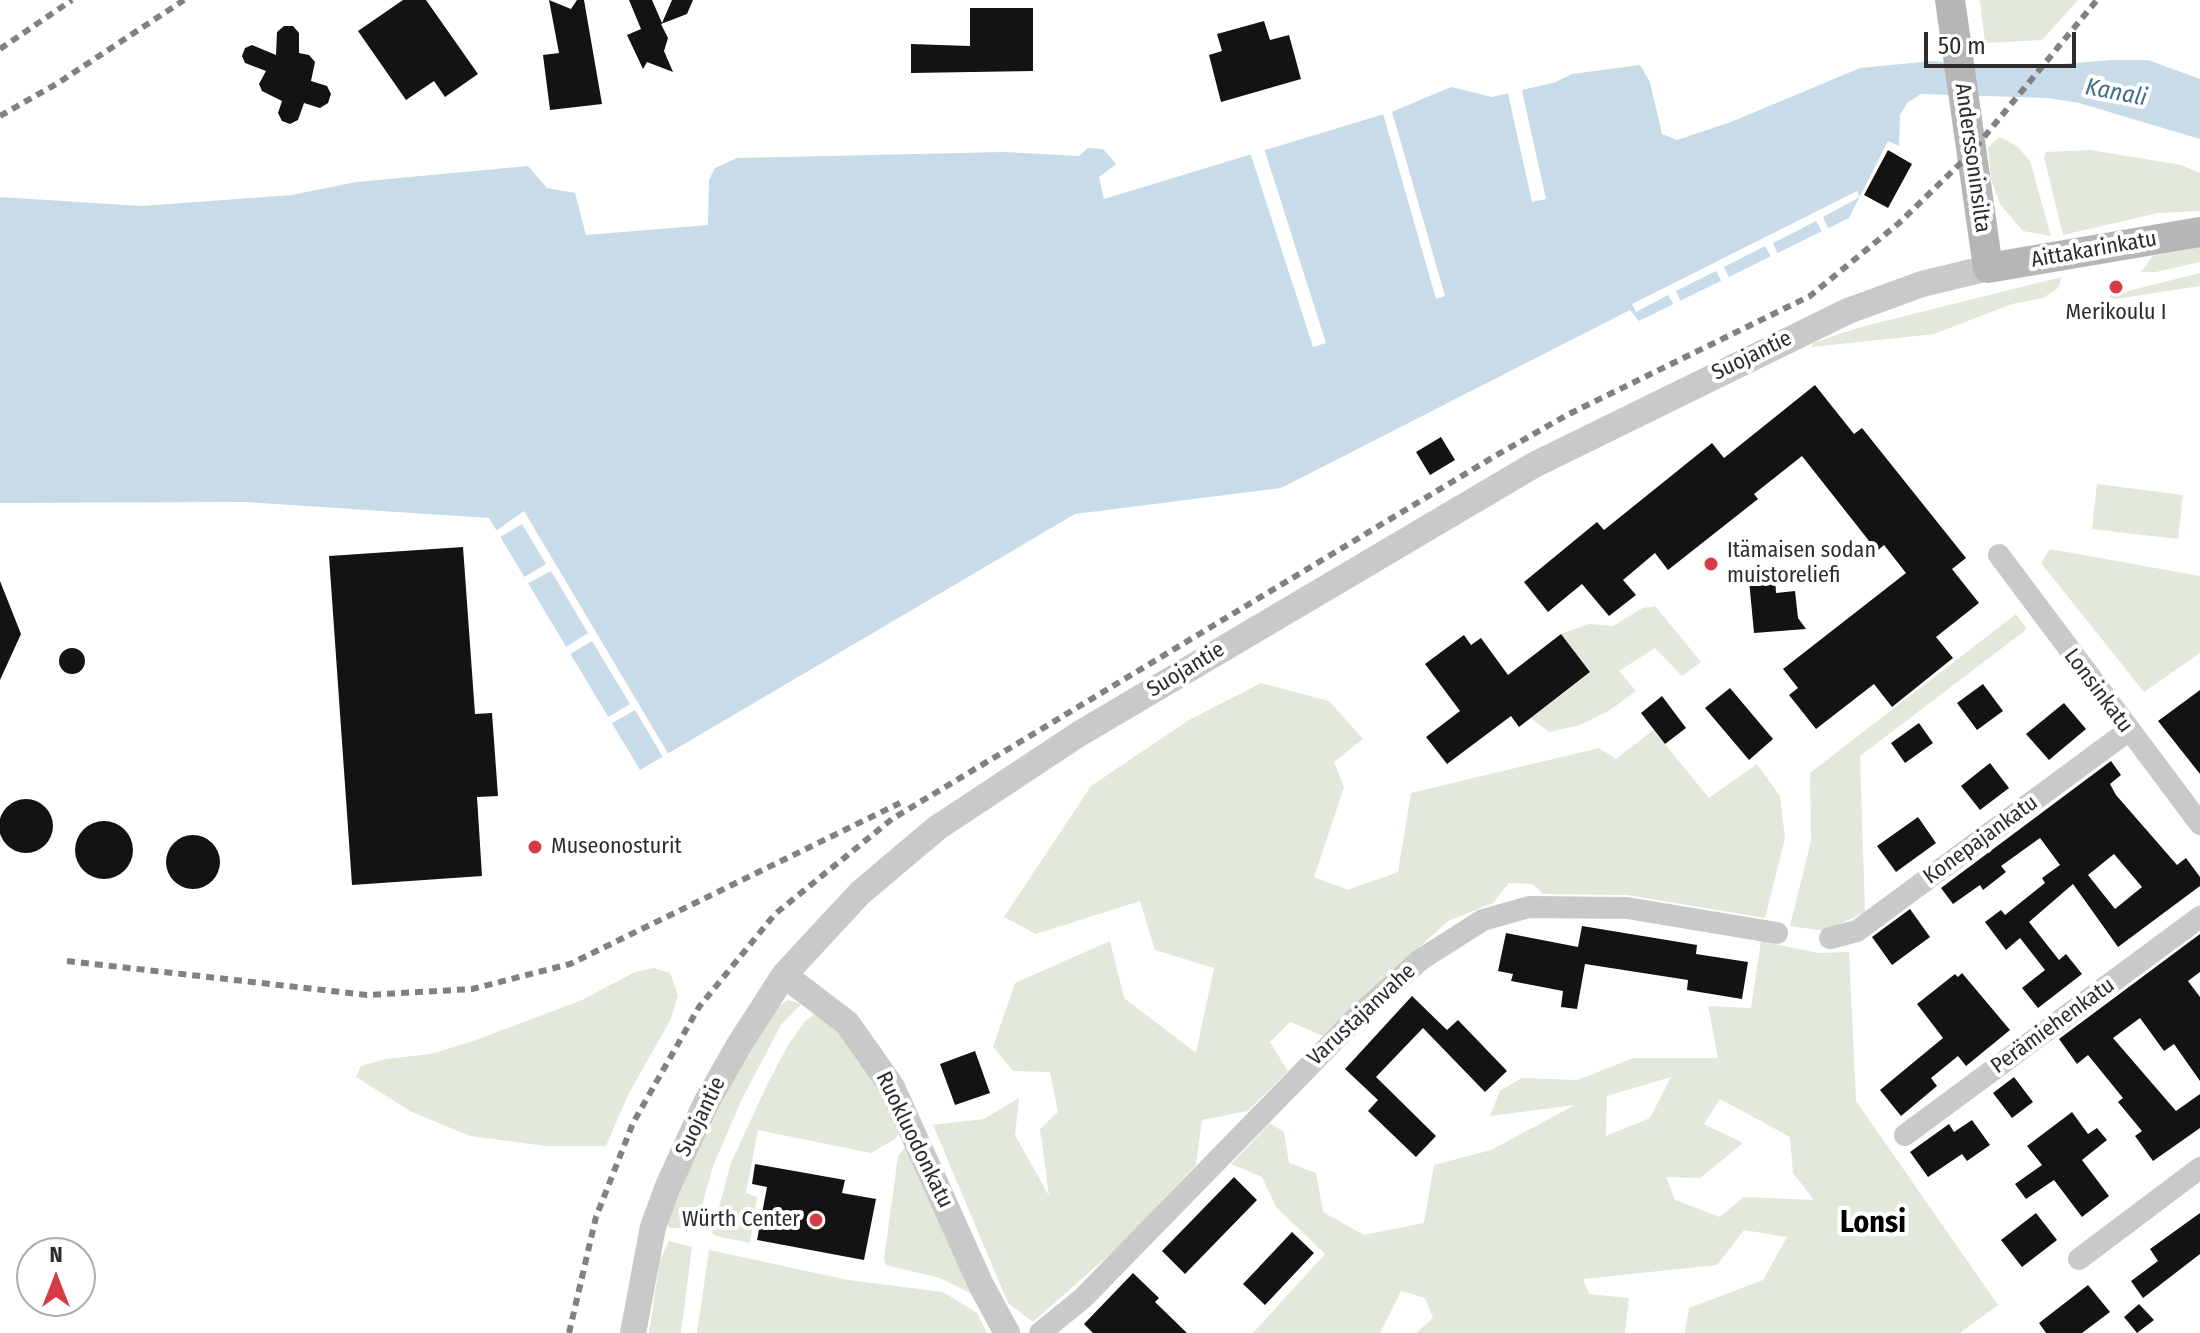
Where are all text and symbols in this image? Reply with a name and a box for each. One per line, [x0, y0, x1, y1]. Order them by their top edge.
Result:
scale bar [1928, 16, 2080, 66]
text: 50 m [1938, 32, 1986, 60]
water label: Kanali [2083, 73, 2149, 113]
street label: Anderssoninsilta [1948, 82, 1996, 234]
street label: Aittakarinkatu [2029, 226, 2159, 274]
marker: Merikoulu I [2107, 278, 2125, 296]
place label: Merikoulu I [2065, 300, 2167, 326]
street label: Suojantie [1708, 325, 1796, 387]
place label: Itämaisen sodan muistoreliefi [1727, 538, 1876, 590]
marker: Itämaisen sodan muistoreliefi [1702, 555, 1720, 573]
street label: Suojantie [1143, 637, 1229, 703]
street label: Lonsinkatu [2058, 644, 2138, 738]
street label: Konepajankatu [1919, 790, 2043, 890]
place label: Museonosturit [551, 834, 682, 860]
marker: Museonosturit [526, 838, 544, 856]
street label: Varustajanvahe [1303, 958, 1421, 1072]
street label: Perämiehenkatu [1986, 972, 2120, 1080]
street label: Ruokluodonkatu [870, 1067, 958, 1213]
street label: Suojantie [670, 1073, 732, 1161]
district label: Lonsi [1840, 1206, 1906, 1242]
place label: Würth Center [682, 1207, 800, 1233]
marker: Würth Center [807, 1211, 825, 1229]
north arrow [16, 1237, 96, 1317]
text: N [49, 1241, 63, 1268]

